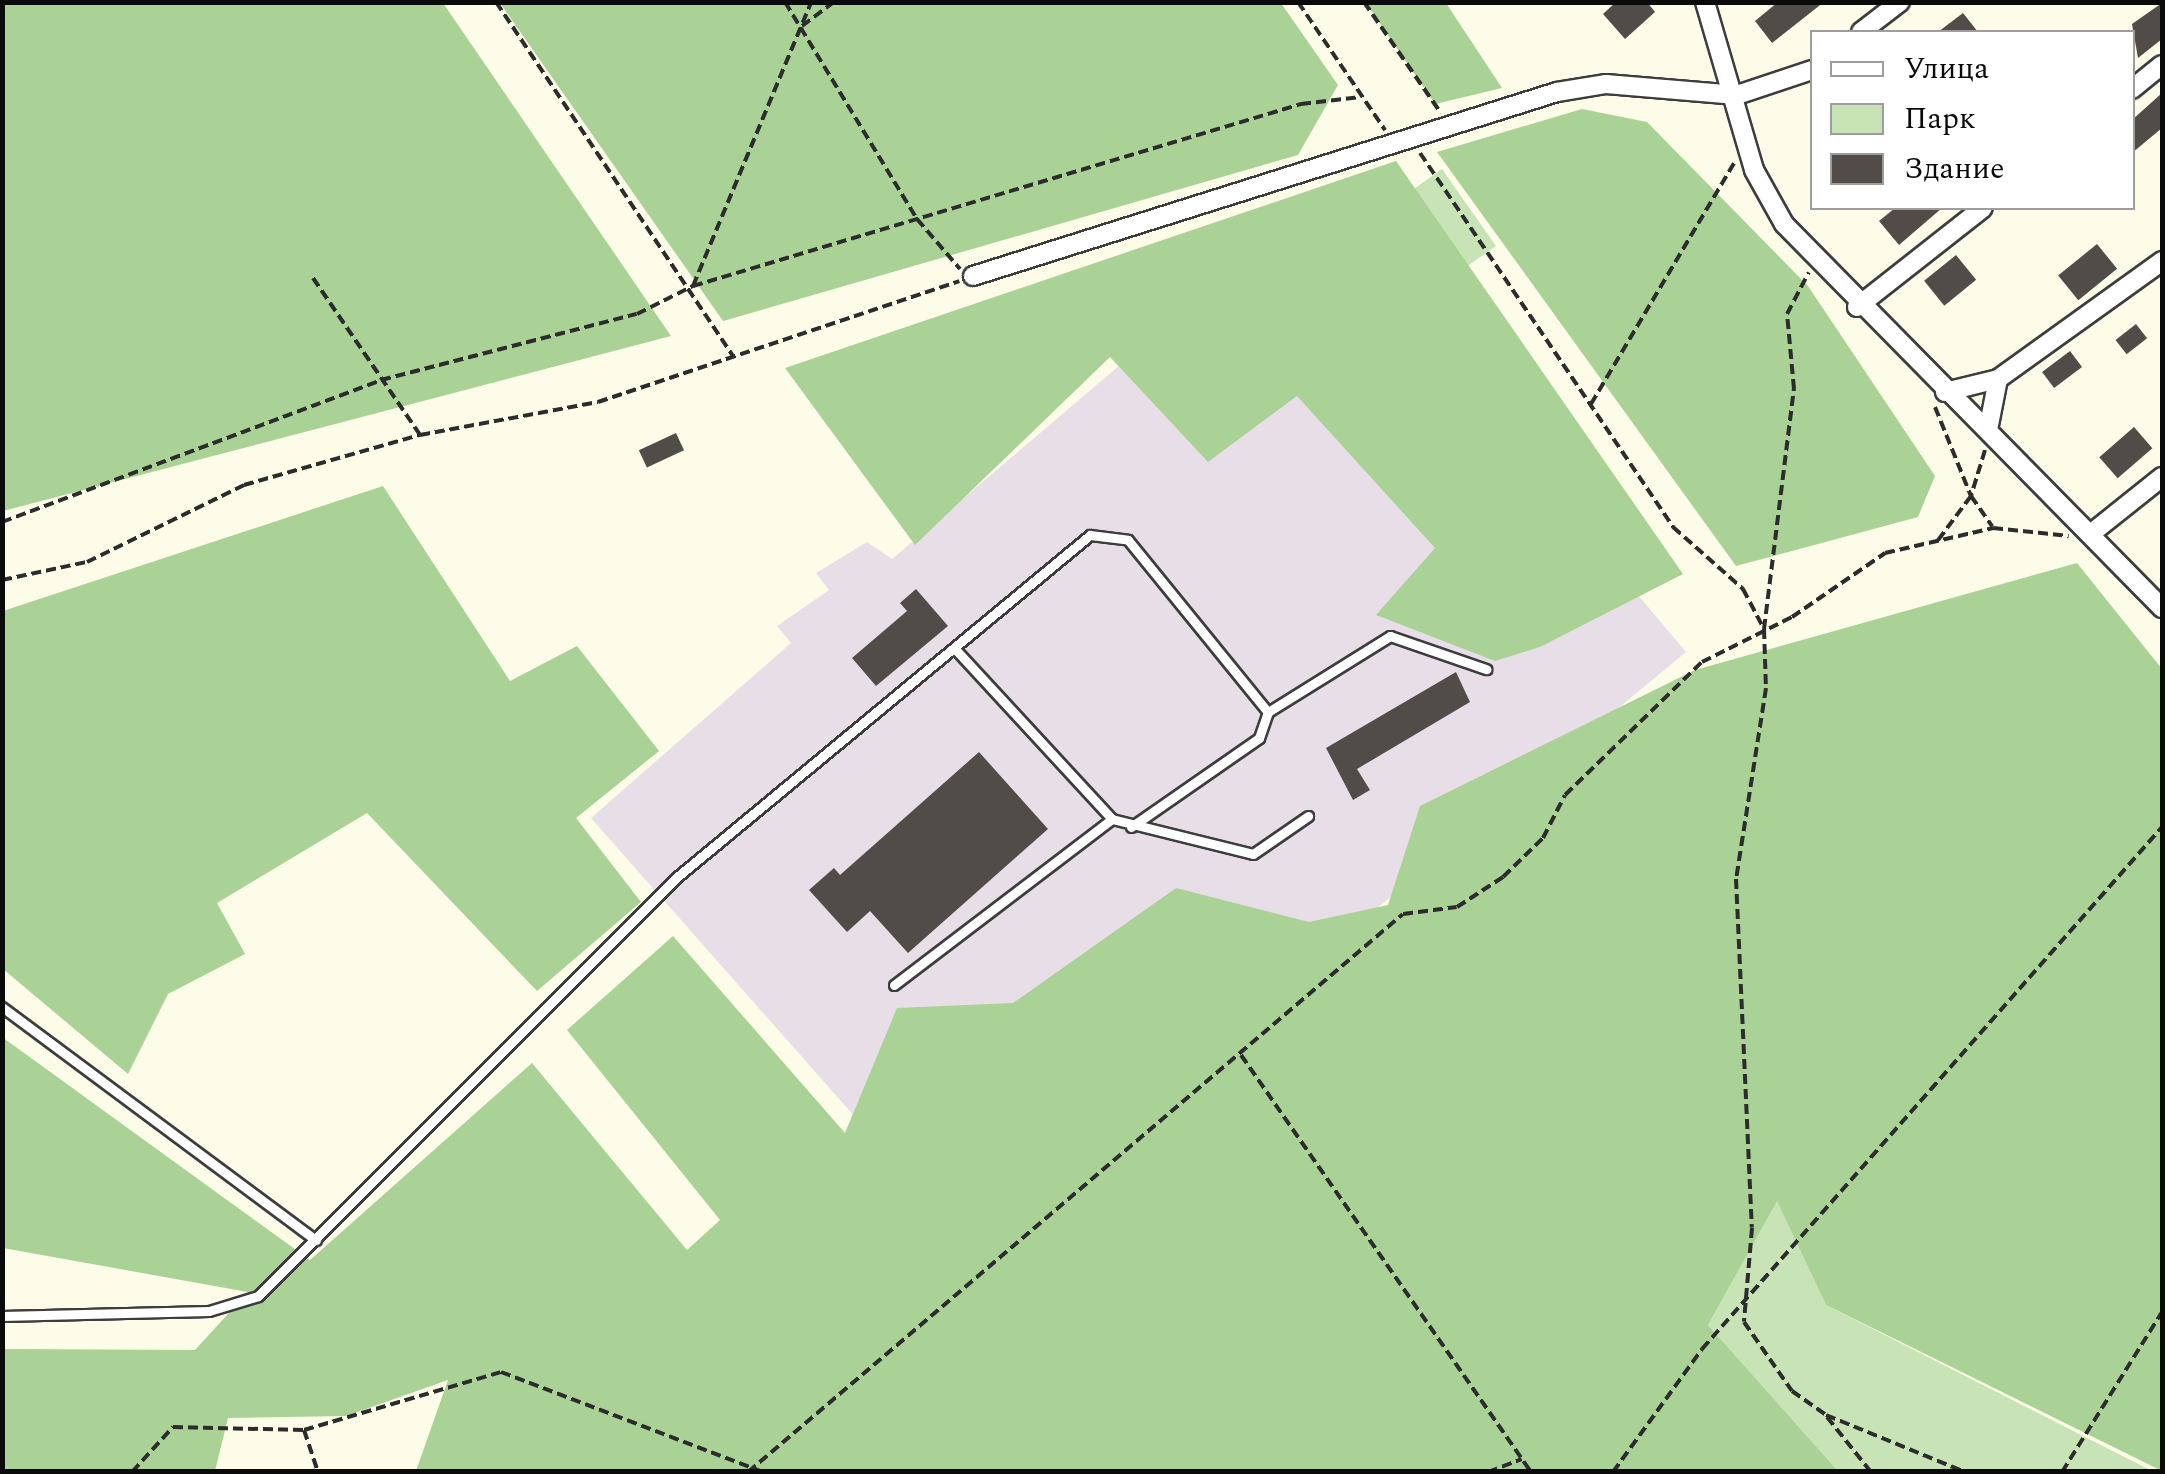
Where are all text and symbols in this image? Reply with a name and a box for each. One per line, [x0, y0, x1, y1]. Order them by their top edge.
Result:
legend [1810, 30, 2135, 210]
text: Улица [1904, 46, 1989, 92]
text: Парк [1904, 96, 1976, 142]
text: Здание [1904, 146, 2005, 192]

